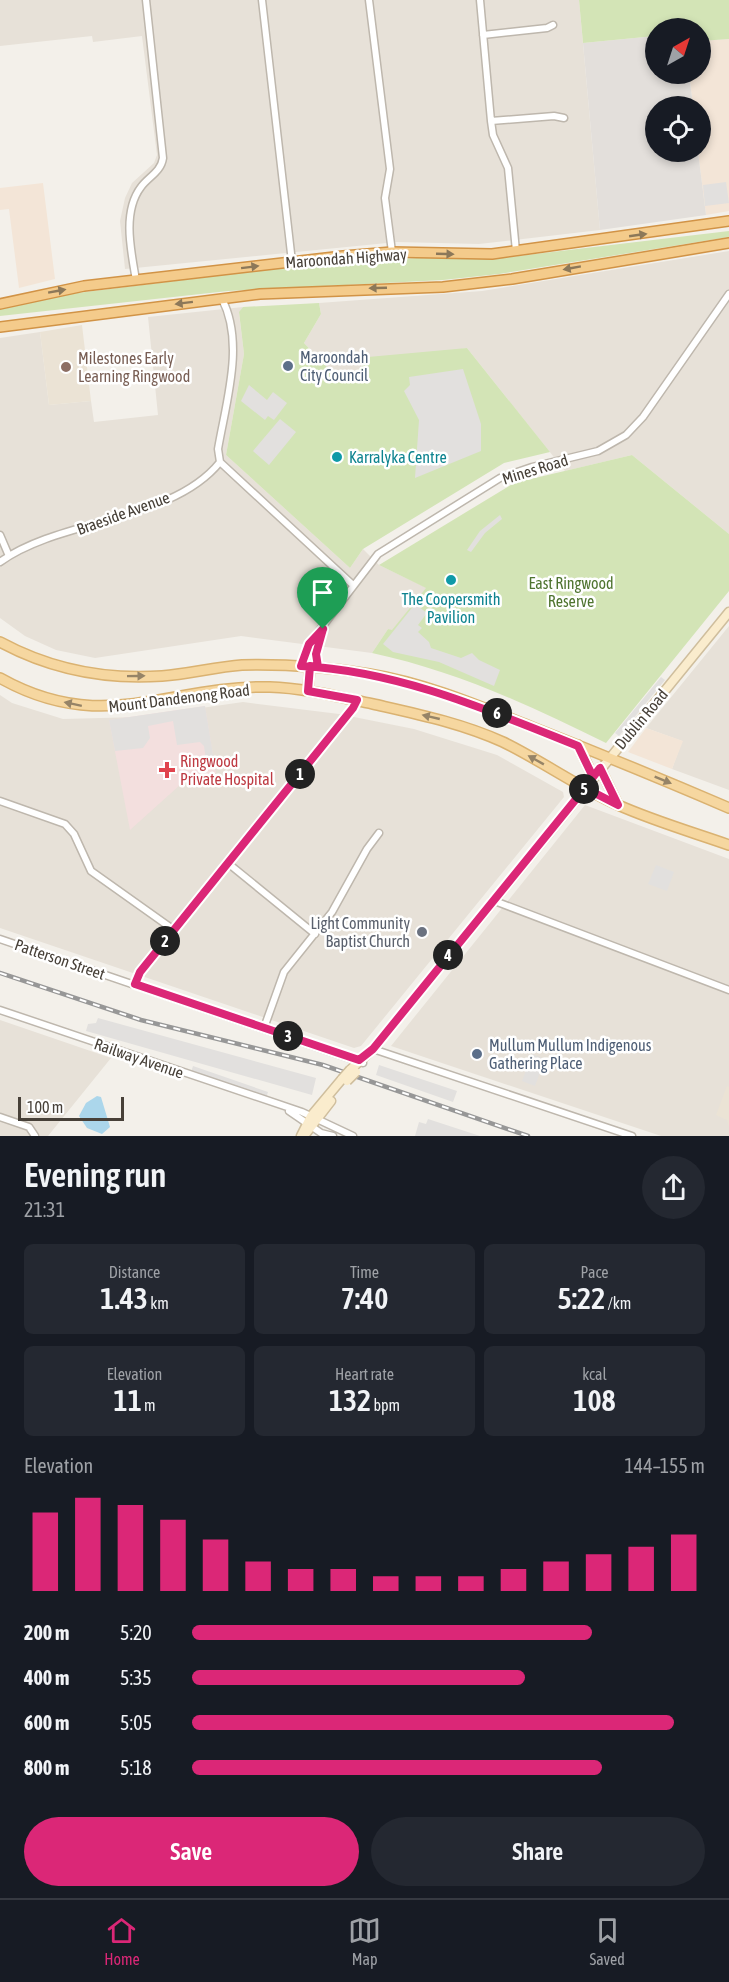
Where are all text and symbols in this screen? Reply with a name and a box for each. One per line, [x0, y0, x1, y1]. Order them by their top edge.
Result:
north arrow [645, 18, 711, 84]
map controls [645, 18, 711, 162]
button: locate [645, 96, 711, 162]
one-way arrow [629, 231, 648, 240]
street label: Maroondah Highway [285, 245, 408, 272]
one-way arrow [435, 249, 454, 258]
one-way arrow [241, 262, 260, 271]
one-way arrow [562, 264, 581, 273]
one-way arrow [369, 284, 388, 293]
one-way arrow [48, 286, 67, 295]
one-way arrow [174, 299, 193, 308]
place label: Maroondah City Council [300, 348, 369, 385]
place label: Milestones Early Learning Ringwood [78, 349, 190, 386]
marker: Maroondah City Council [281, 359, 295, 373]
marker: Milestones Early Learning Ringwood [59, 360, 73, 374]
place label: Karralyka Centre [349, 448, 447, 467]
marker: Karralyka Centre [330, 450, 344, 464]
street label: Mines Road [500, 450, 570, 488]
street label: Braeside Avenue [74, 488, 172, 538]
pin [297, 567, 348, 629]
marker: The Coopersmith Pavilion [444, 573, 458, 587]
park label: East Ringwood Reserve [528, 574, 614, 610]
icon: arrive [306, 576, 339, 609]
place label: The Coopersmith Pavilion [402, 590, 500, 626]
one-way arrow [127, 672, 146, 681]
street label: Mount Dandenong Road [107, 680, 251, 717]
street label: Dublin Road [611, 685, 671, 753]
pin: 6 [482, 698, 512, 728]
one-way arrow [63, 699, 82, 708]
text: 6 [493, 704, 501, 722]
one-way arrow [422, 711, 441, 721]
place label: Ringwood Private Hospital [180, 752, 275, 789]
one-way arrow [528, 755, 544, 766]
pin: 1 [285, 759, 315, 789]
marker: Ringwood Private Hospital [158, 761, 176, 779]
text: 1 [296, 765, 304, 783]
pin: 5 [569, 774, 599, 804]
one-way arrow [654, 776, 672, 785]
text: 5 [580, 780, 588, 798]
place label: Light Community Baptist Church [311, 914, 410, 951]
marker: Light Community Baptist Church [415, 925, 429, 939]
pin: 2 [150, 926, 180, 956]
text: 2 [161, 932, 169, 950]
street label: Patterson Street [13, 935, 108, 983]
pin: 4 [433, 940, 463, 970]
text: 4 [444, 946, 452, 964]
pin: 3 [273, 1021, 303, 1051]
text: 3 [284, 1027, 292, 1045]
street label: Railway Avenue [92, 1034, 186, 1083]
place label: Mullum Mullum Indigenous Gathering Place [489, 1036, 652, 1073]
marker: Mullum Mullum Indigenous Gathering Place [470, 1047, 484, 1061]
scale bar [18, 1094, 124, 1122]
text: 100 m [27, 1098, 63, 1116]
text: Evening run [24, 1156, 166, 1194]
button: share [642, 1156, 705, 1219]
text: 21:31 [24, 1198, 65, 1221]
text: Distance [109, 1263, 160, 1281]
text: Time [350, 1263, 379, 1281]
text: Pace [580, 1263, 609, 1281]
text: 1.43 [100, 1281, 148, 1315]
text: 7:40 [341, 1281, 388, 1315]
text: 5:22 [558, 1281, 605, 1315]
text: km [148, 1294, 169, 1312]
text: /km [605, 1294, 631, 1312]
text: Elevation [107, 1365, 162, 1383]
text: Heart rate [335, 1365, 394, 1383]
text: kcal [582, 1365, 607, 1383]
text: 11 [114, 1383, 142, 1417]
text: 132 [329, 1383, 371, 1417]
text: 108 [573, 1383, 616, 1417]
text: m [142, 1396, 155, 1414]
text: bpm [371, 1396, 400, 1414]
text: Elevation [24, 1454, 93, 1477]
text: 144–155 m [624, 1454, 705, 1477]
text: 200 m [24, 1621, 69, 1644]
text: 5:20 [120, 1621, 152, 1644]
text: 400 m [24, 1666, 69, 1689]
text: 5:35 [120, 1666, 152, 1689]
text: 600 m [24, 1711, 69, 1734]
text: 5:05 [120, 1711, 152, 1734]
text: 800 m [24, 1756, 69, 1779]
text: 5:18 [120, 1756, 152, 1779]
button: Save [24, 1817, 359, 1886]
button: Share [371, 1817, 705, 1886]
tab: Home [104, 1914, 140, 1968]
tab: Map [348, 1914, 381, 1968]
tab: Saved [589, 1914, 625, 1968]

